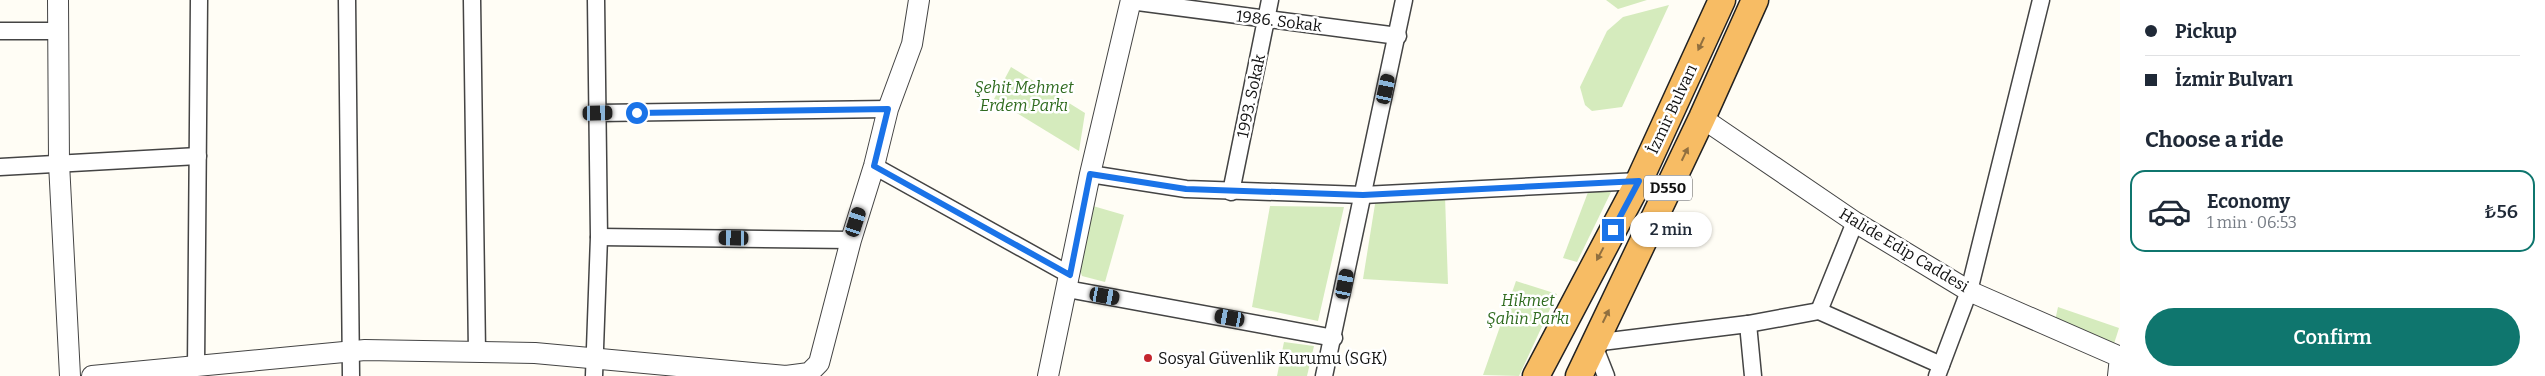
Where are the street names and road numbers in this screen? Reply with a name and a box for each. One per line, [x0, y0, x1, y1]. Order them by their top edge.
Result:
street label: 1986. Sokak [1235, 6, 1323, 36]
street label: 1993. Sokak [1233, 52, 1269, 140]
street label: İzmir Bulvarı [1643, 61, 1701, 157]
road number: D550 [1644, 176, 1692, 200]
street label: Halide Edip Caddesi [1836, 204, 1972, 296]

